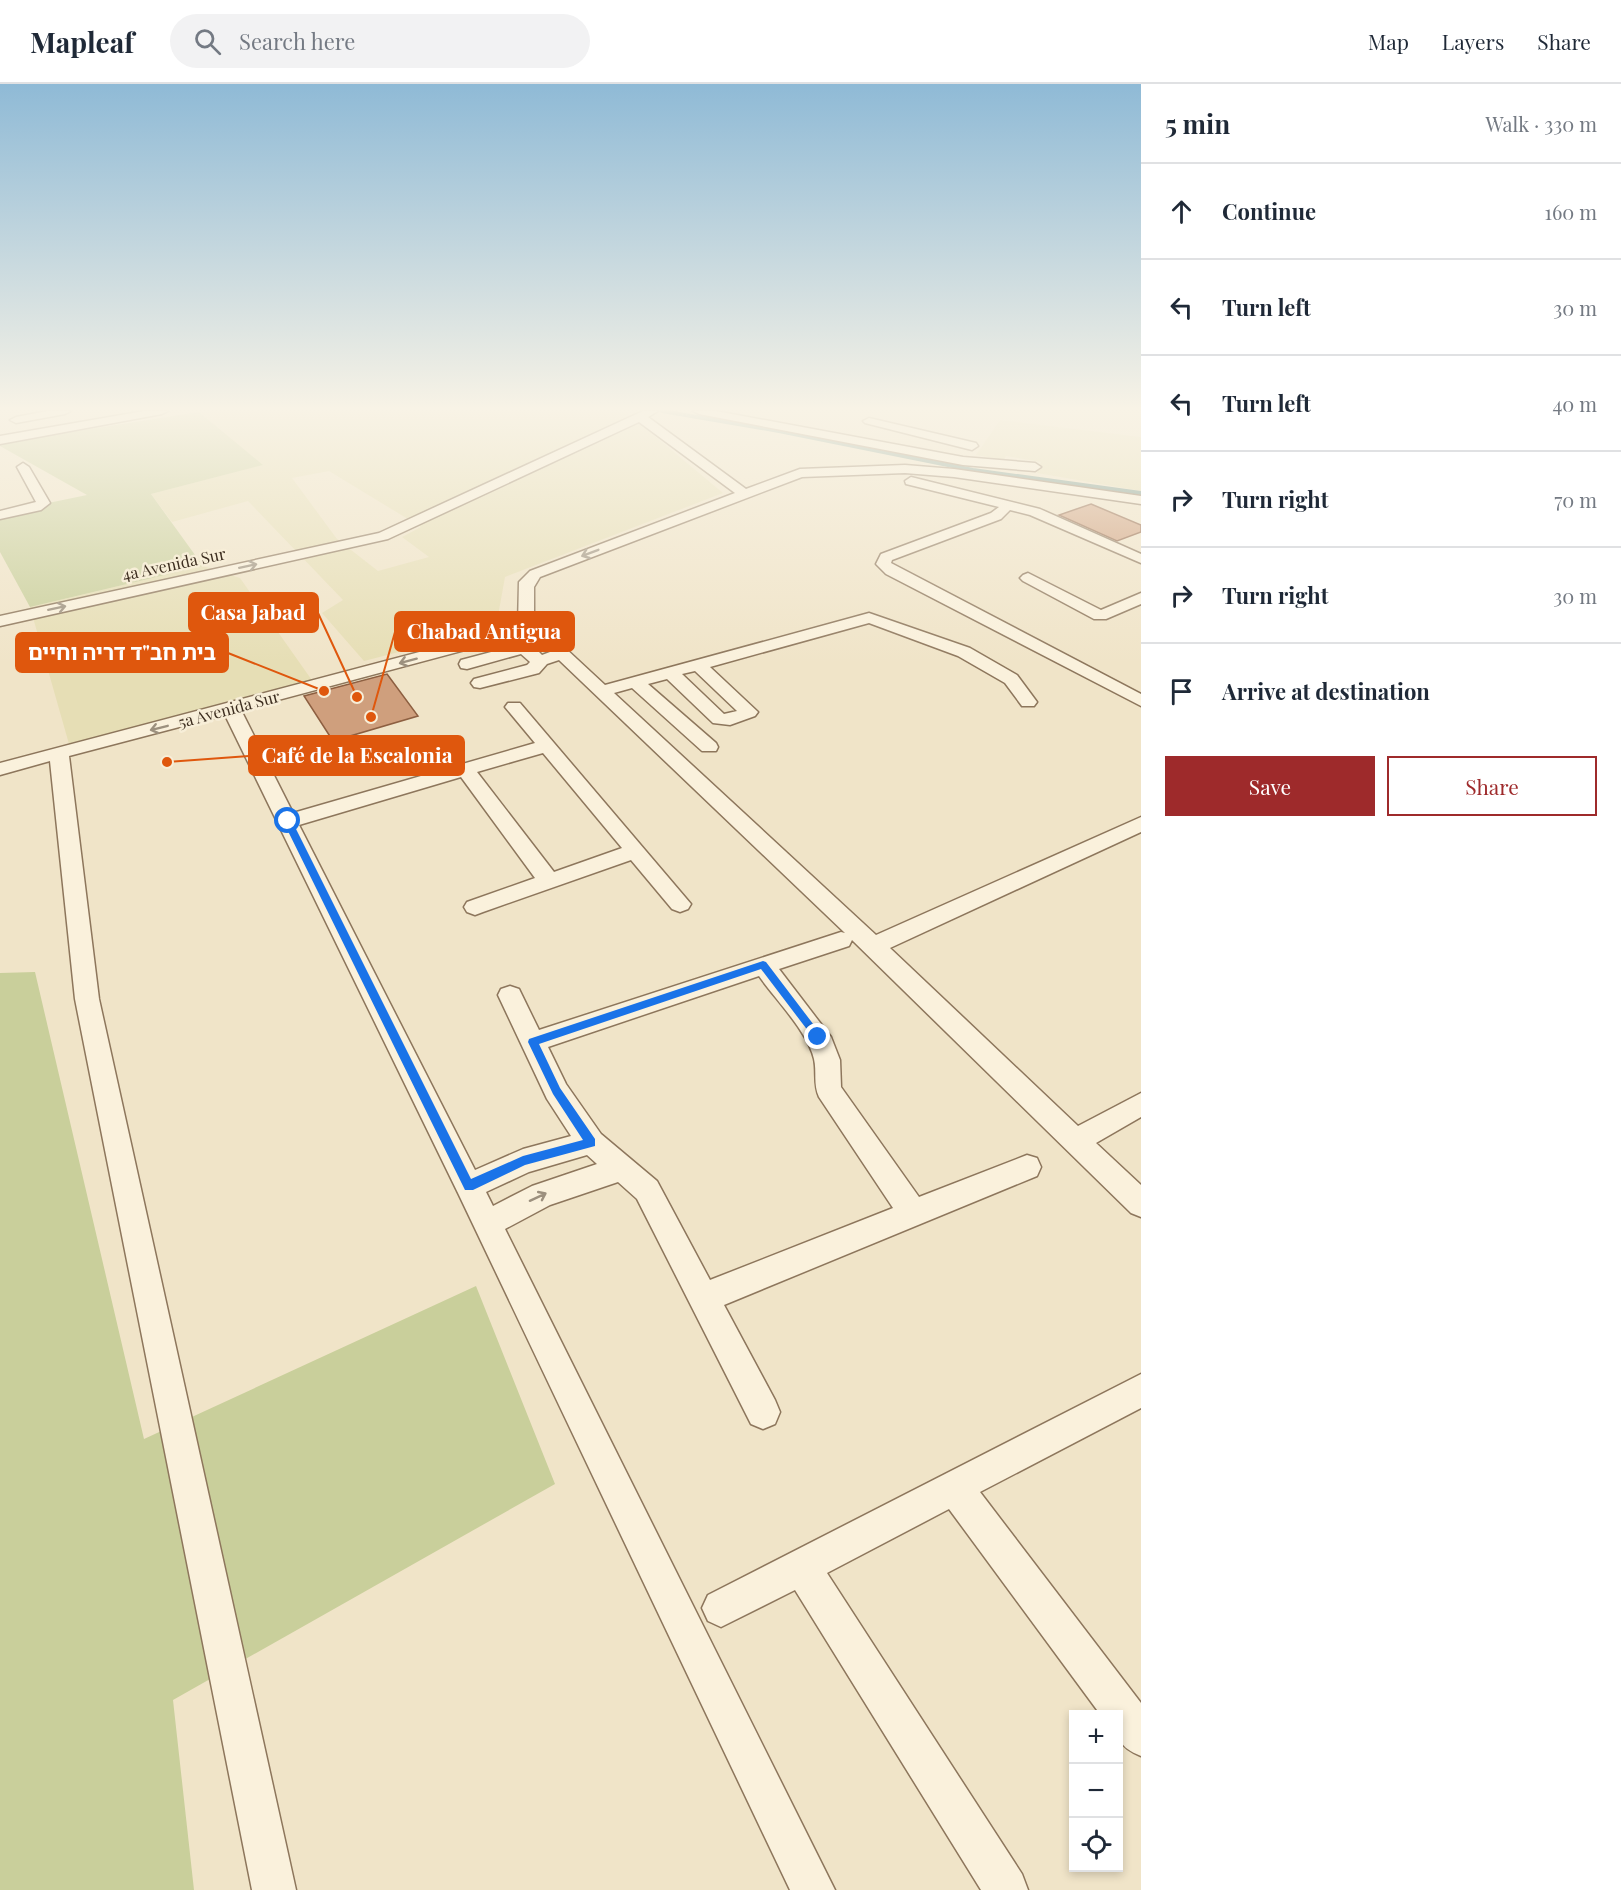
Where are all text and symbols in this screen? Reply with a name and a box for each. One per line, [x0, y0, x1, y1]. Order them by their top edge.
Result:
search box [170, 14, 590, 68]
text: Mapleaf [30, 23, 134, 60]
icon: search [191, 25, 224, 58]
text: Search here [239, 26, 355, 56]
text: Map [1368, 27, 1409, 55]
text: Layers [1442, 27, 1504, 55]
text: Share [1537, 27, 1591, 55]
text: 5 min [1165, 106, 1230, 141]
text: Walk · 330 m [1485, 110, 1597, 137]
icon: ahead [1165, 195, 1198, 228]
text: Continue [1222, 196, 1316, 226]
text: 160 m [1545, 198, 1597, 225]
icon: left [1165, 291, 1198, 324]
text: Turn left [1222, 292, 1311, 322]
text: 30 m [1553, 294, 1597, 321]
icon: left [1165, 387, 1198, 420]
text: Turn left [1222, 388, 1311, 418]
text: 40 m [1552, 390, 1597, 417]
icon: right [1165, 483, 1198, 516]
text: Turn right [1222, 484, 1328, 514]
text: 70 m [1554, 486, 1597, 513]
street label: 4a Avenida Sur [120, 542, 228, 585]
one-way arrow [582, 548, 600, 559]
one-way arrow [237, 560, 257, 571]
icon: right [1165, 579, 1198, 612]
text: Turn right [1222, 580, 1328, 610]
text: 30 m [1553, 582, 1597, 609]
callout: Casa Jabad [189, 593, 318, 632]
text: Casa Jabad [201, 597, 306, 625]
one-way arrow [47, 602, 66, 613]
callout: Chabad Antigua [395, 612, 574, 651]
text: Chabad Antigua [407, 616, 561, 644]
callout: בית חב"ד דריה וחיים [16, 633, 228, 672]
text: בית חב"ד דריה וחיים [28, 637, 216, 665]
one-way arrow [399, 656, 418, 667]
icon: arrive [1165, 675, 1198, 708]
text: Arrive at destination [1222, 676, 1430, 706]
street label: 5a Avenida Sur [176, 685, 282, 732]
one-way arrow [150, 722, 169, 734]
callout: Café de la Escalonia [249, 736, 464, 775]
text: Café de la Escalonia [261, 740, 453, 768]
button: Save [1165, 756, 1375, 816]
button: Share [1387, 756, 1597, 816]
route start [274, 807, 300, 833]
route end [804, 1023, 830, 1049]
one-way arrow [529, 1191, 547, 1203]
map controls [1069, 1710, 1123, 1872]
button: + [1069, 1710, 1123, 1764]
button: − [1069, 1764, 1123, 1818]
button: locate [1069, 1818, 1123, 1872]

